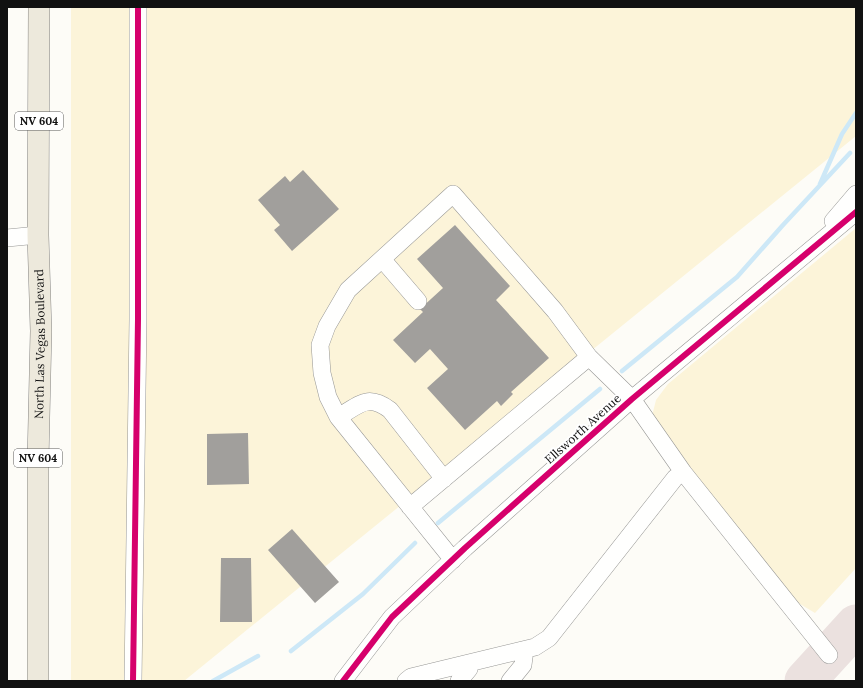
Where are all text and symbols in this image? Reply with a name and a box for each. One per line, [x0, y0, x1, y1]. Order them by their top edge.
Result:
road number: NV 604 [15, 112, 63, 130]
street label: North Las Vegas Boulevard [31, 269, 48, 419]
street label: Ellsworth Avenue [542, 390, 624, 467]
road number: NV 604 [14, 449, 62, 467]

